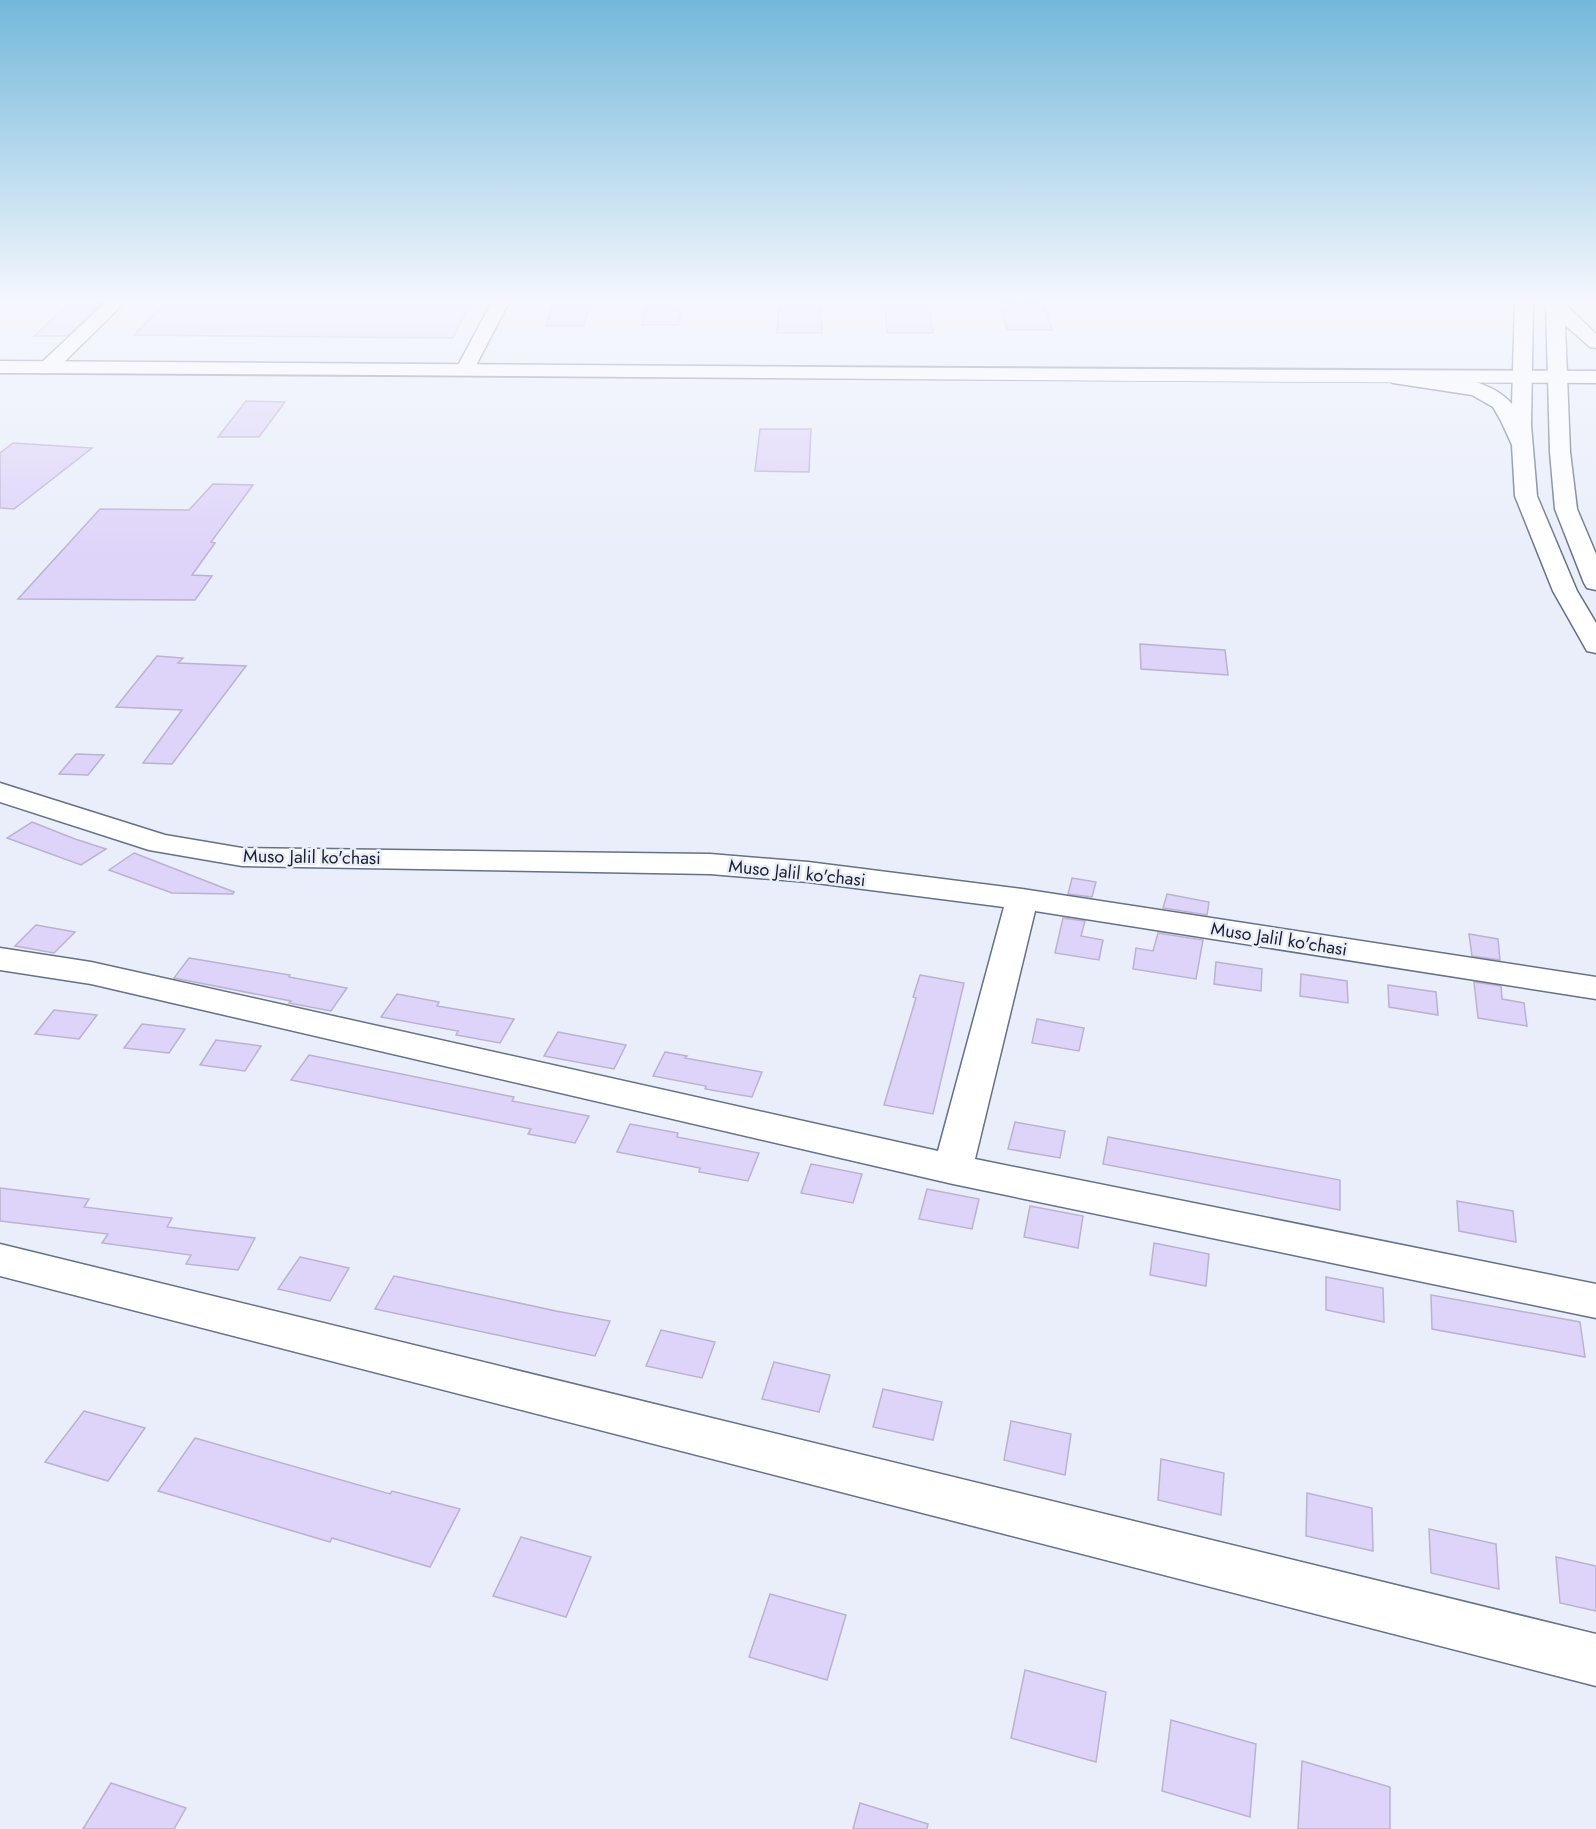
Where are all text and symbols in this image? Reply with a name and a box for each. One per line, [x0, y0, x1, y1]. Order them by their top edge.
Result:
street label: Muso Jalil ko'chasi [243, 843, 381, 871]
street label: Muso Jalil ko'chasi [727, 853, 867, 893]
street label: Muso Jalil ko'chasi [1209, 915, 1349, 963]

